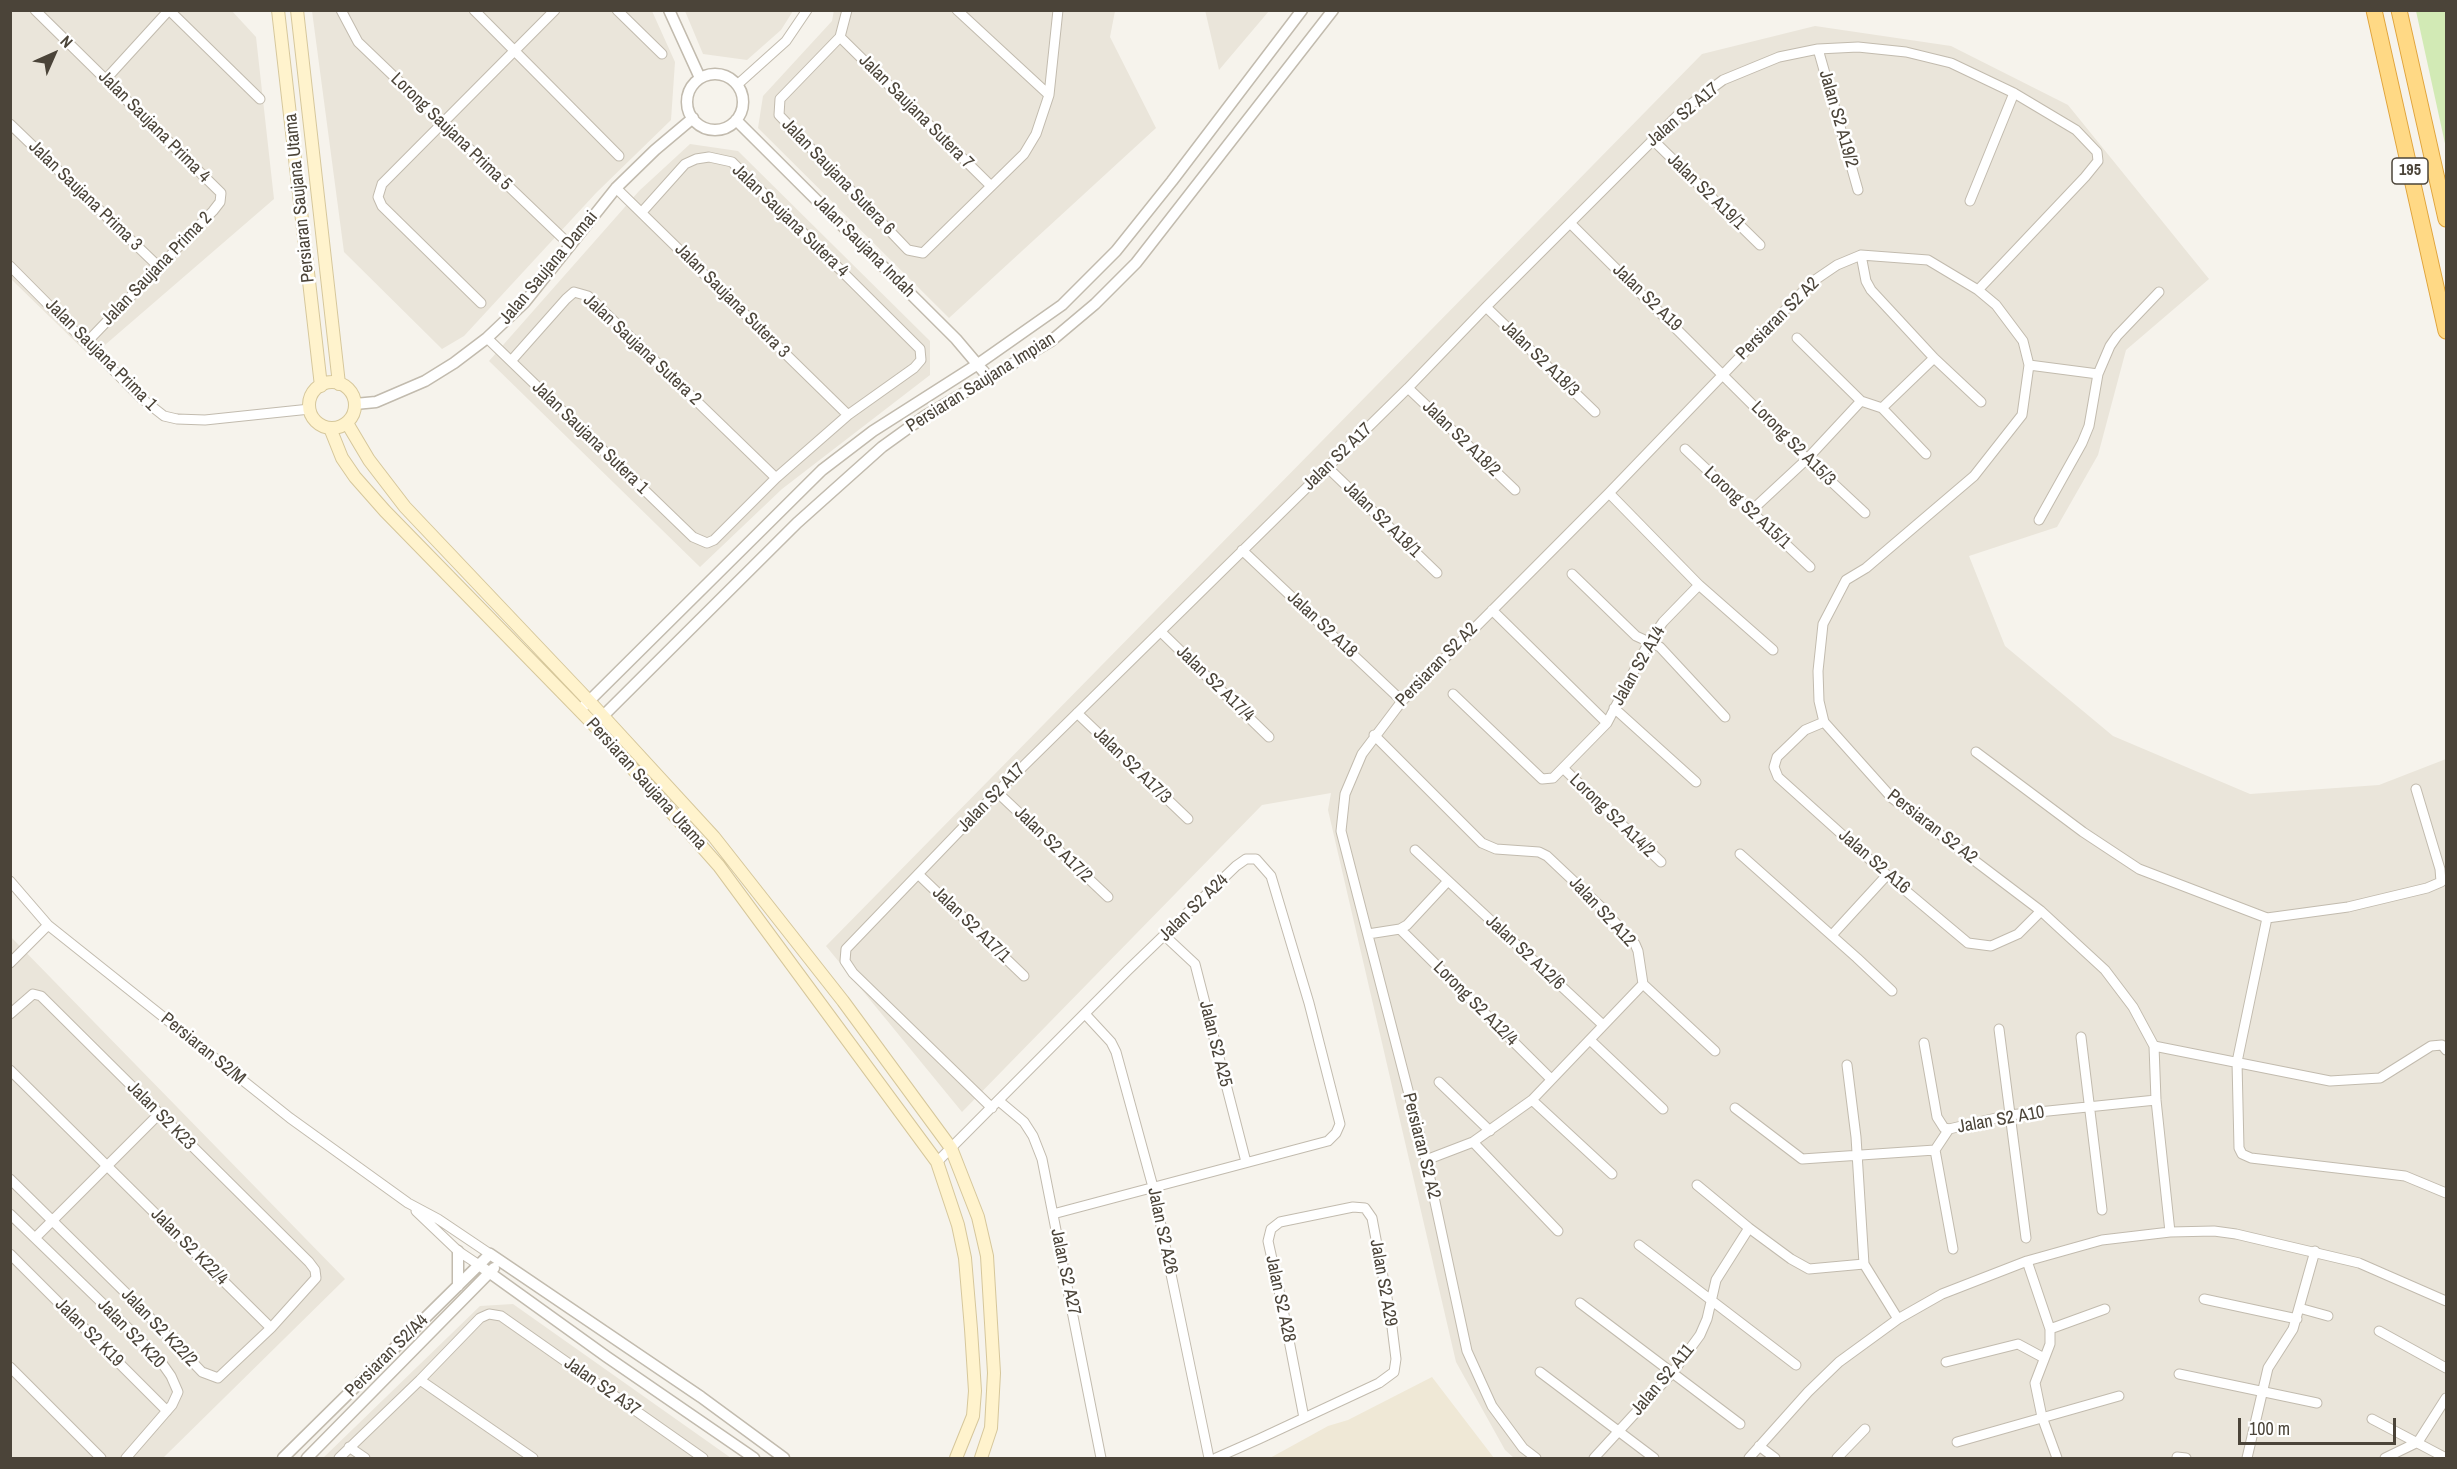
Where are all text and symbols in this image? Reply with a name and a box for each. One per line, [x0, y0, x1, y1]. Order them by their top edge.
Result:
north arrow [24, 24, 84, 84]
text: N [56, 30, 78, 52]
street label: Jalan Saujana Sutera 7 [854, 50, 978, 174]
street label: Jalan Saujana Prima 4 [94, 67, 214, 187]
street label: Jalan S2 A19/2 [1814, 68, 1862, 170]
street label: Lorong Saujana Prima 5 [386, 69, 516, 195]
street label: Jalan S2 A17 [1642, 79, 1724, 151]
street label: Persiaran Saujana Utama [280, 112, 320, 284]
street label: Jalan Saujana Sutera 6 [777, 114, 899, 240]
street label: Jalan Saujana Prima 3 [24, 136, 146, 256]
street label: Jalan S2 A19/1 [1662, 149, 1750, 235]
road number: 195 [2392, 158, 2428, 184]
street label: Jalan Saujana Sutera 4 [727, 160, 853, 282]
street label: Jalan Saujana Indah [809, 192, 919, 302]
street label: Jalan Saujana Damai [495, 207, 603, 329]
street label: Jalan Saujana Prima 2 [97, 208, 217, 330]
street label: Jalan Saujana Sutera 3 [670, 239, 794, 363]
street label: Jalan S2 A19 [1608, 260, 1686, 336]
street label: Persiaran S2 A2 [1732, 273, 1824, 365]
street label: Jalan Saujana Sutera 2 [579, 290, 705, 410]
street label: Jalan Saujana Prima 1 [41, 295, 161, 415]
street label: Jalan S2 A18/3 [1496, 316, 1584, 402]
street label: Persiaran Saujana Impian [903, 328, 1059, 438]
street label: Jalan Saujana Sutera 1 [527, 377, 653, 499]
street label: Jalan S2 A18/2 [1417, 396, 1505, 482]
street label: Lorong S2 A15/3 [1746, 397, 1840, 491]
street label: Jalan S2 A17 [1299, 419, 1377, 495]
street label: Lorong S2 A15/1 [1699, 462, 1795, 554]
street label: Jalan S2 A18/1 [1338, 477, 1426, 563]
street label: Jalan S2 A18 [1283, 587, 1361, 663]
street label: Persiaran S2 A2 [1392, 619, 1482, 711]
street label: Jalan S2 A14 [1608, 623, 1670, 709]
street label: Jalan S2 A17/4 [1171, 641, 1259, 727]
street label: Persiaran Saujana Utama [581, 714, 711, 854]
street label: Jalan S2 A17/3 [1088, 723, 1176, 809]
street label: Jalan S2 A17 [954, 759, 1030, 837]
street label: Lorong S2 A14/2 [1565, 770, 1659, 862]
street label: Persiaran S2 A2 [1883, 785, 1981, 869]
street label: Jalan S2 A17/2 [1009, 802, 1097, 888]
street label: Jalan S2 A16 [1834, 825, 1914, 899]
street label: Jalan S2 A24 [1155, 870, 1233, 946]
street label: Jalan S2 A12 [1564, 873, 1640, 951]
street label: Jalan S2 A17/1 [927, 882, 1015, 968]
street label: Jalan S2 A12/6 [1481, 911, 1569, 995]
street label: Lorong S2 A12/4 [1428, 957, 1522, 1051]
street label: Jalan S2 A25 [1194, 999, 1236, 1089]
street label: Persiaran S2/M [156, 1008, 250, 1090]
street label: Jalan S2 K23 [122, 1077, 200, 1155]
street label: Persiaran S2 A2 [1397, 1091, 1445, 1201]
street label: Jalan S2 A10 [1956, 1102, 2046, 1138]
street label: Jalan S2 A26 [1142, 1186, 1182, 1276]
street label: Jalan S2 K22/4 [146, 1204, 232, 1290]
street label: Jalan S2 A27 [1045, 1227, 1085, 1317]
street label: Jalan S2 A29 [1365, 1238, 1401, 1328]
street label: Jalan S2 A28 [1260, 1254, 1300, 1344]
street label: Jalan S2 K22/2 [116, 1284, 202, 1372]
street label: Jalan S2 K19 [50, 1294, 128, 1372]
street label: Jalan S2 K20 [93, 1295, 169, 1373]
street label: Persiaran S2/A4 [341, 1310, 433, 1402]
street label: Jalan S2 A11 [1627, 1340, 1699, 1420]
street label: Jalan S2 A37 [560, 1353, 644, 1421]
scale bar [2241, 1406, 2398, 1444]
text: 100 m [2249, 1416, 2290, 1441]

